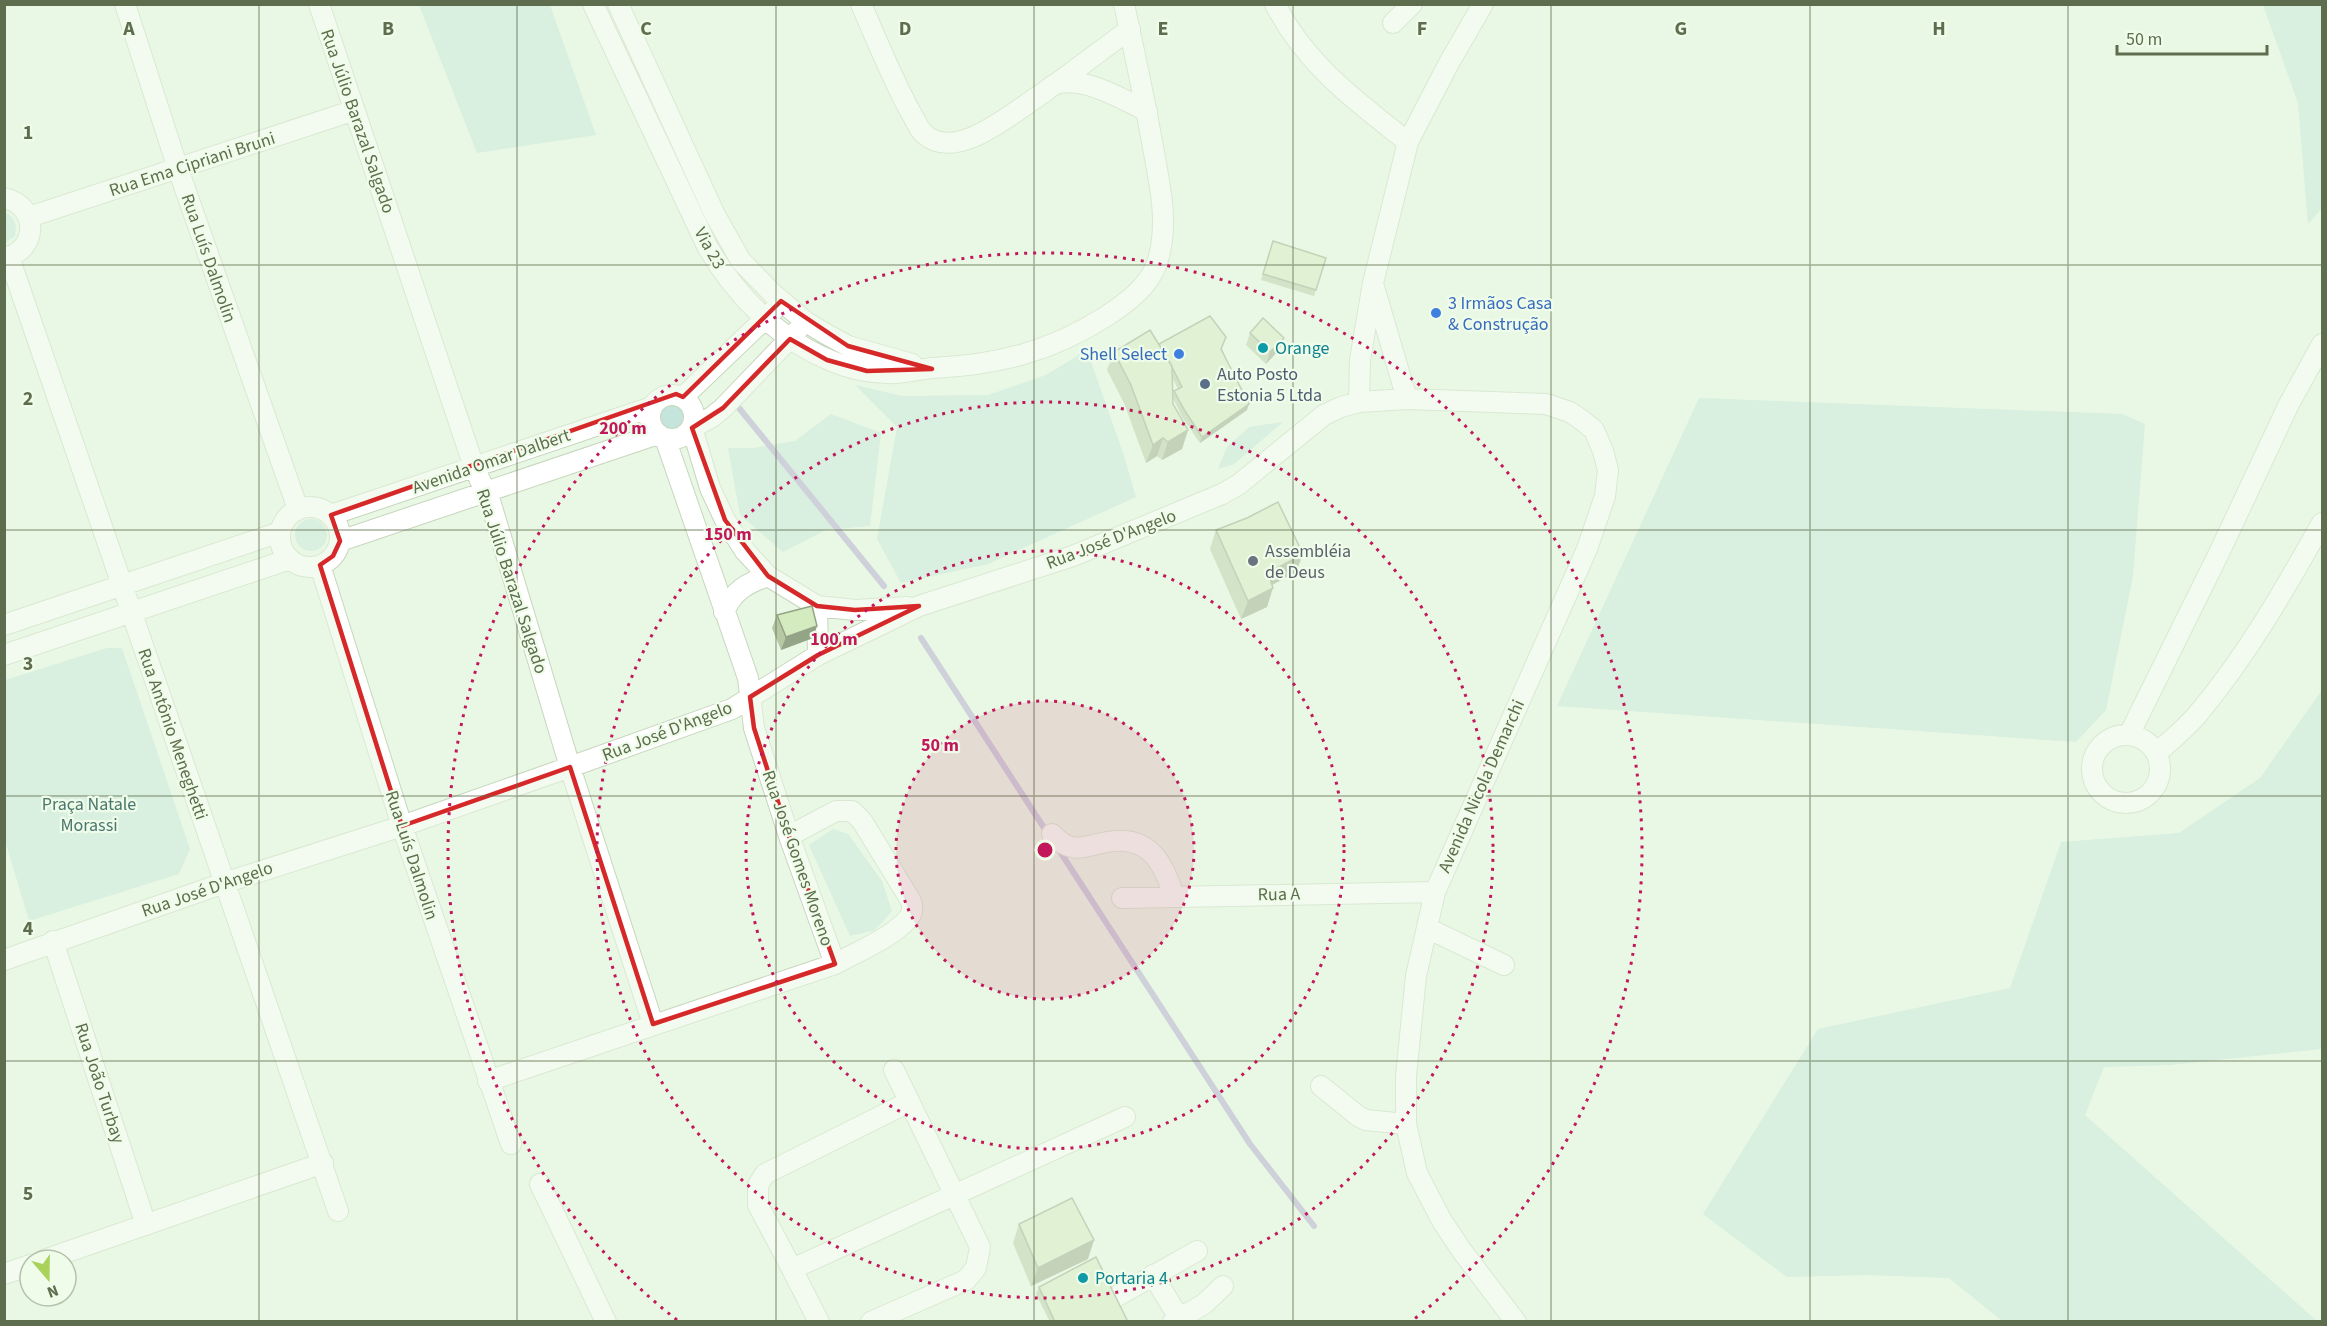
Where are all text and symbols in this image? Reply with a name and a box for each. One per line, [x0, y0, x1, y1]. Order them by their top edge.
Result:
text: A [122, 15, 135, 43]
text: C [640, 15, 652, 43]
text: D [899, 15, 911, 43]
text: E [1158, 15, 1168, 43]
text: F [1417, 15, 1427, 43]
text: G [1675, 15, 1687, 43]
text: H [1932, 15, 1946, 43]
scale bar [2117, 18, 2267, 56]
street label: Rua Júlio Barazal Salgado [316, 26, 400, 216]
text: 50 m [2126, 27, 2162, 52]
text: 1 [23, 119, 33, 147]
street label: Rua Ema Cipriani Bruni [106, 126, 278, 203]
street label: Rua Luís Dalmolin [175, 190, 242, 326]
street label: Via 23 [688, 223, 731, 274]
place label: 3 Irmãos Casa & Construção [1448, 291, 1552, 337]
marker: 3 Irmãos Casa & Construção [1429, 306, 1443, 320]
place label: Orange [1275, 336, 1330, 361]
marker: Orange [1256, 341, 1270, 355]
place label: Shell Select [1080, 342, 1167, 367]
marker: Shell Select [1172, 347, 1186, 361]
place label: Auto Posto Estonia 5 Ltda [1217, 362, 1322, 408]
marker: Auto Posto Estonia 5 Ltda [1198, 377, 1212, 391]
text: 2 [23, 385, 33, 413]
text: 200 m [599, 416, 647, 441]
street label: Avenida Omar Dalbert [409, 423, 574, 500]
street label: Rua Júlio Barazal Salgado [470, 485, 553, 677]
street label: Rua José D'Angelo [1043, 503, 1180, 576]
text: 150 m [704, 522, 752, 547]
place label: Assembléia de Deus [1265, 539, 1351, 585]
marker: Assembléia de Deus [1246, 554, 1260, 568]
text: 100 m [810, 627, 858, 652]
street label: Rua Antônio Meneghetti [131, 645, 214, 823]
text: 3 [23, 650, 33, 678]
street label: Rua José D'Angelo [599, 695, 736, 768]
street label: Avenida Nicola Demarchi [1432, 696, 1531, 877]
text: 50 m [921, 733, 959, 758]
street label: Rua José Gomes Moreno [756, 767, 839, 949]
street label: Rua Luís Dalmolin [379, 787, 444, 923]
park label: Praça Natale Morassi [42, 792, 136, 838]
centre of rings [1035, 840, 1055, 860]
street label: Rua José D'Angelo [138, 855, 276, 924]
street label: Rua A [1258, 882, 1301, 907]
text: 4 [23, 915, 34, 943]
street label: Rua João Turbay [68, 1020, 131, 1147]
text: 5 [23, 1180, 33, 1208]
north arrow [18, 1248, 78, 1308]
place label: Portaria 4 [1095, 1266, 1168, 1291]
marker: Portaria 4 [1076, 1271, 1090, 1285]
text: N [44, 1279, 62, 1303]

